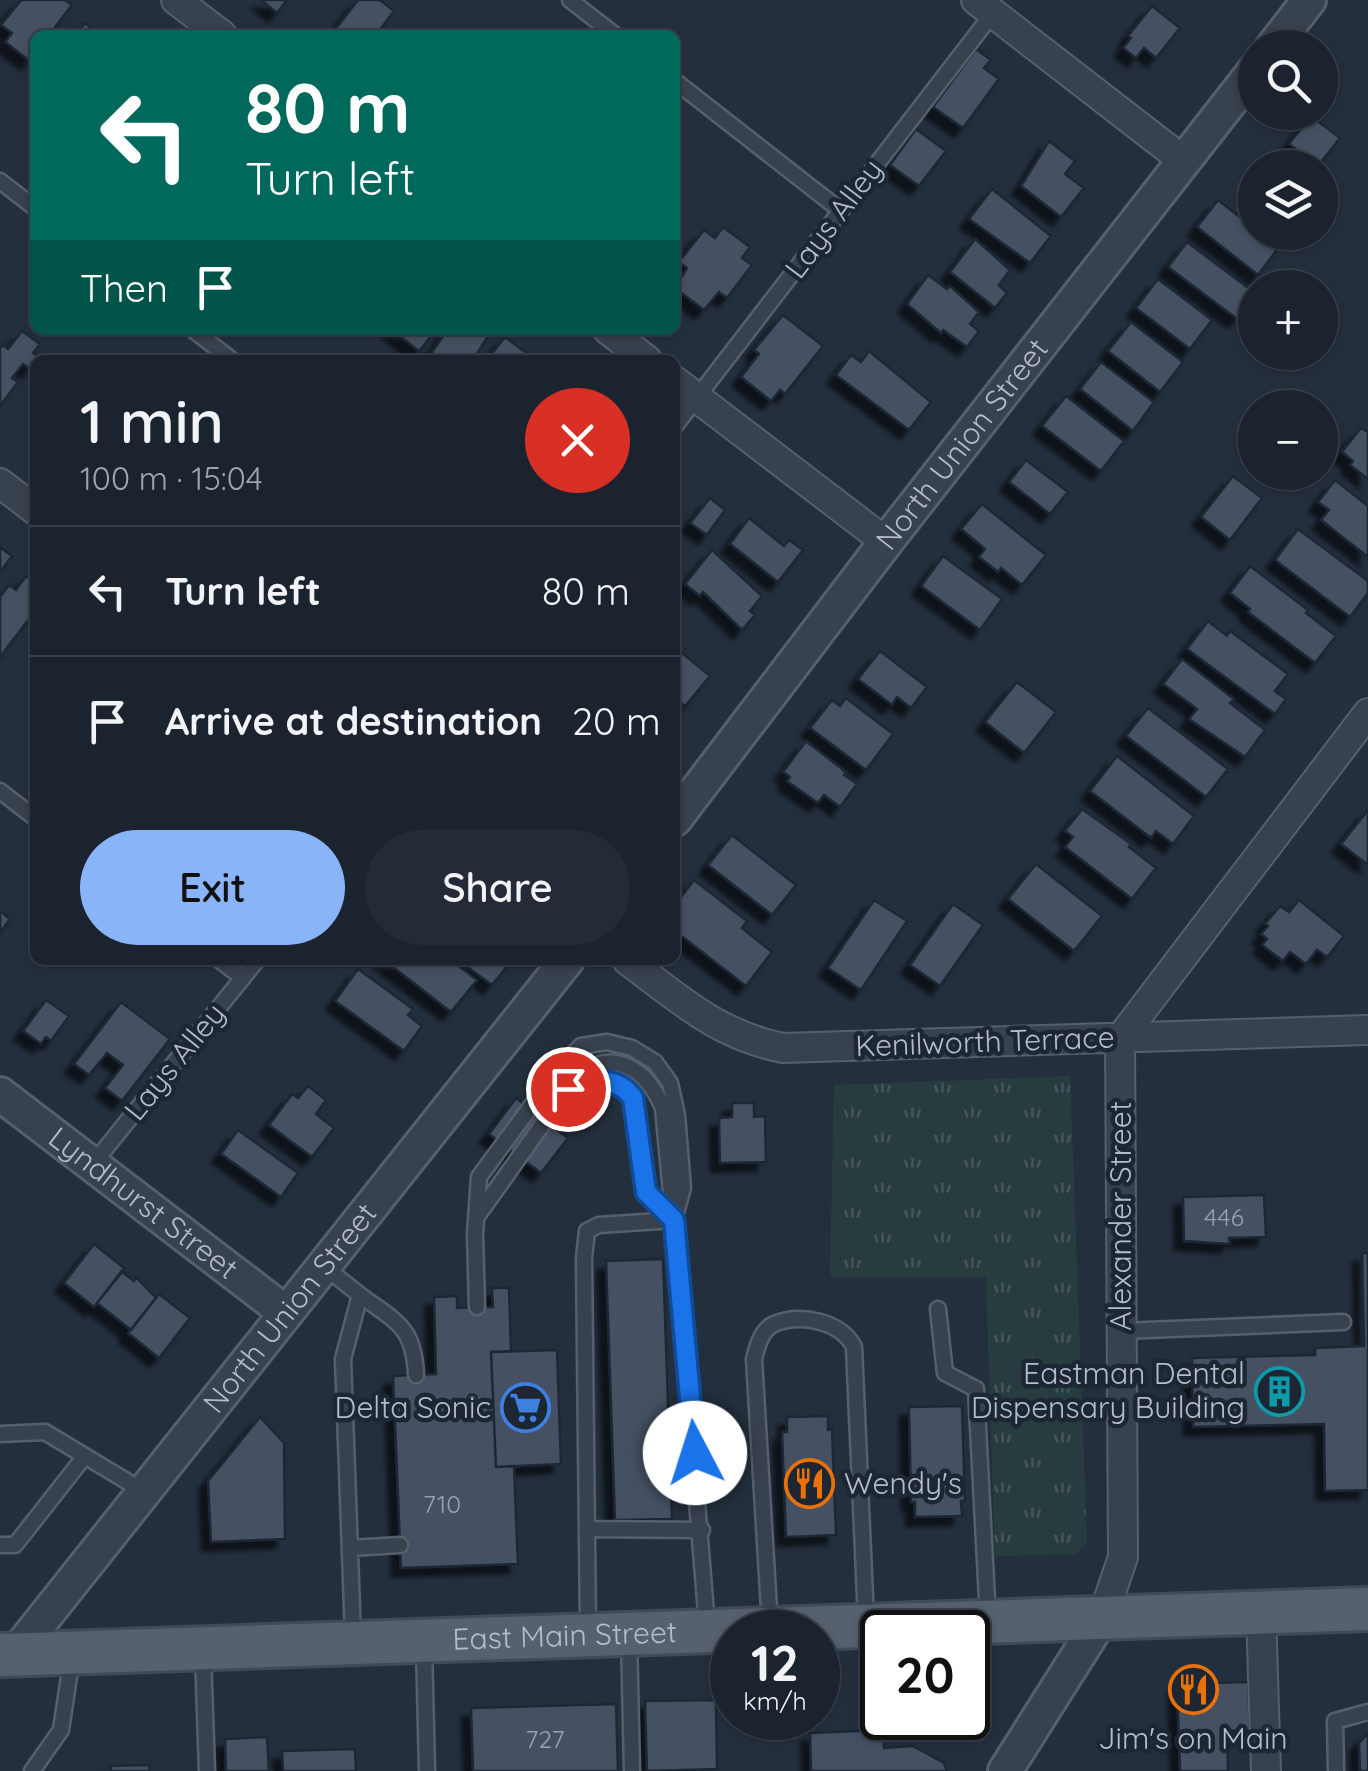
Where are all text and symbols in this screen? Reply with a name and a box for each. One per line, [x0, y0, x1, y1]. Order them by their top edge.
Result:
map controls [1238, 30, 1338, 490]
button: search [1238, 30, 1338, 130]
text: 80 m [245, 63, 410, 151]
icon: left [80, 70, 210, 200]
text: Turn left [245, 150, 415, 206]
button: layers [1238, 150, 1338, 250]
street label: Lays Alley [776, 151, 890, 286]
icon: arrive [188, 260, 243, 315]
text: Then [80, 264, 168, 312]
button: + [1238, 270, 1338, 370]
street label: North Union Street [867, 331, 1056, 557]
text: 1 min [80, 383, 224, 458]
button: close [525, 388, 630, 493]
button: − [1238, 390, 1338, 490]
text: 100 m · 15:04 [80, 458, 263, 498]
icon: left [80, 564, 135, 619]
text: Turn left [165, 567, 321, 615]
text: 80 m [542, 567, 630, 615]
icon: arrive [80, 694, 135, 749]
text: Arrive at destination [165, 697, 542, 745]
text: 20 m [572, 697, 661, 745]
button: Exit [80, 830, 345, 945]
button: Share [365, 830, 630, 945]
street label: Lays Alley [115, 995, 233, 1128]
street label: Kenilworth Terrace [855, 1017, 1115, 1065]
pin [526, 1047, 611, 1132]
icon: arrive [541, 1062, 596, 1117]
street label: Alexander Street [1101, 1101, 1139, 1331]
street label: Lyndhurst Street [41, 1118, 246, 1287]
street label: North Union Street [194, 1195, 384, 1420]
house number: 446 [1204, 1201, 1244, 1232]
place label: Eastman Dental Dispensary Building [971, 1354, 1245, 1426]
building icon: Eastman Dental Dispensary Building [1254, 1365, 1306, 1417]
supermarket icon: Delta Sonic [500, 1382, 552, 1434]
place label: Delta Sonic [335, 1388, 491, 1426]
position arrow [643, 1401, 747, 1505]
restaurant icon: Wendy's [783, 1458, 835, 1510]
place label: Wendy's [844, 1464, 962, 1502]
house number: 710 [423, 1488, 461, 1519]
speed limit sign: 20 [860, 1610, 990, 1740]
street label: East Main Street [452, 1612, 678, 1658]
text: 12 [751, 1631, 799, 1694]
restaurant icon: Jim's on Main [1167, 1664, 1219, 1716]
text: km/h [743, 1685, 807, 1716]
place label: Jim's on Main [1098, 1719, 1288, 1757]
house number: 727 [525, 1723, 565, 1754]

